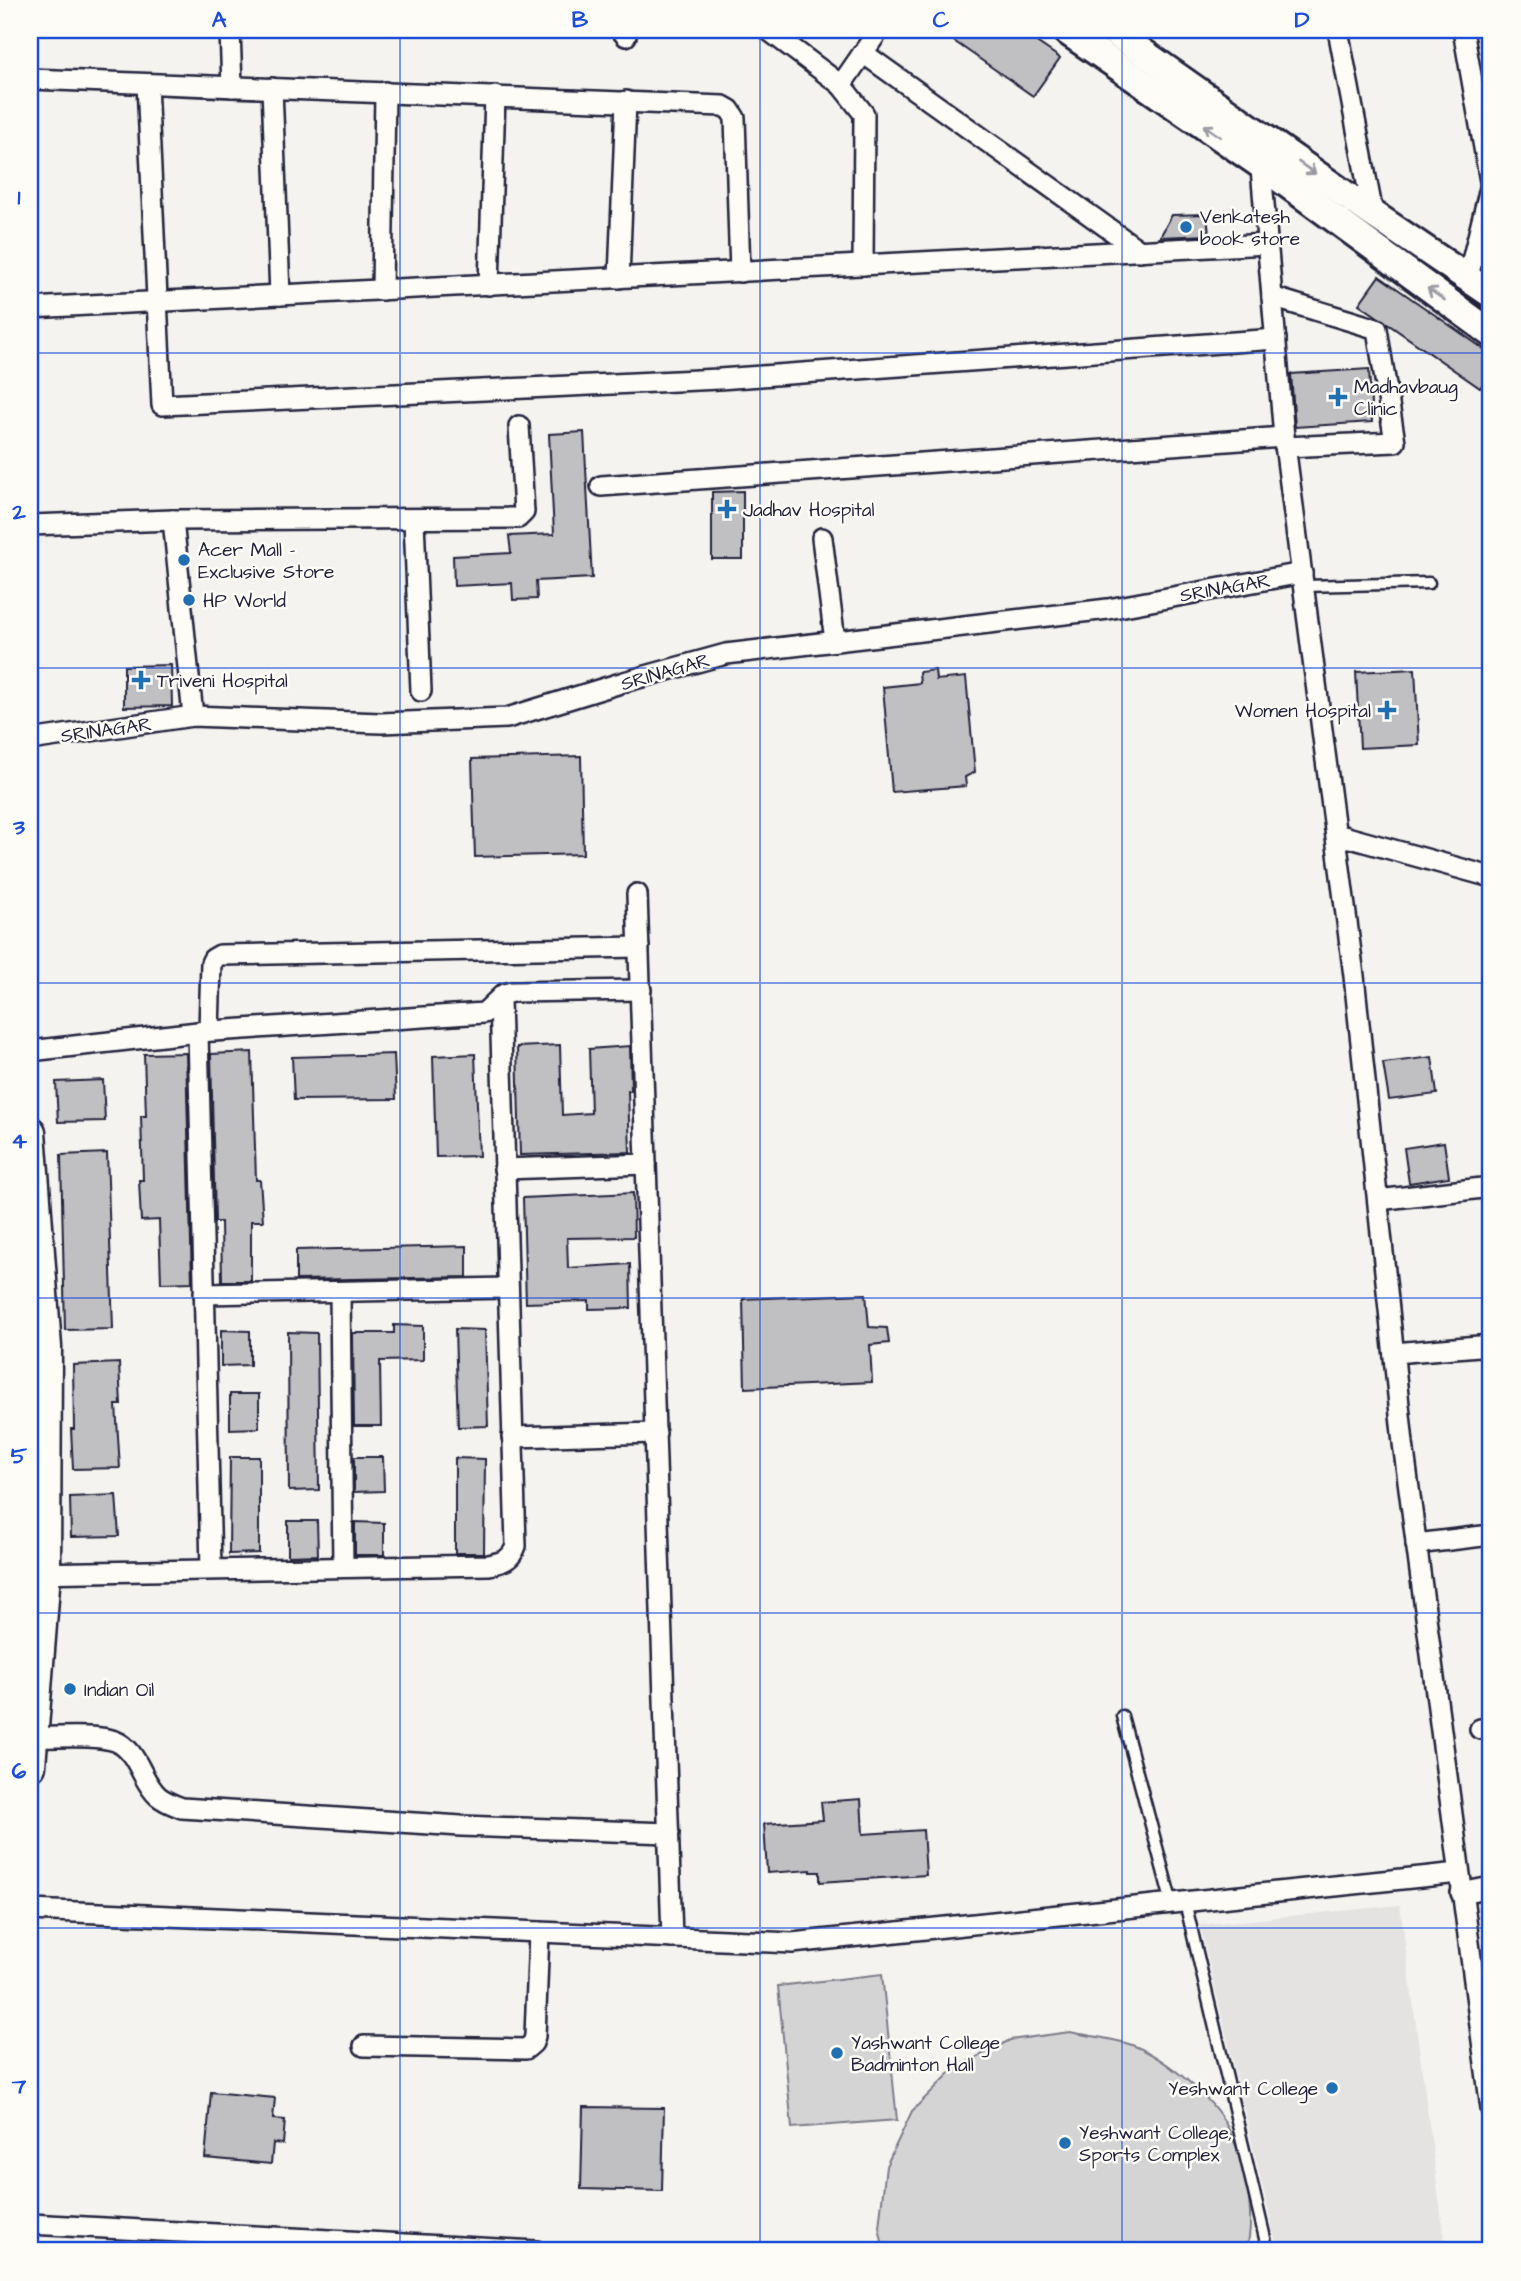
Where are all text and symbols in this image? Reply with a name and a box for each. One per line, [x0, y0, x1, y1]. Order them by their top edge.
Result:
text: A [212, 4, 227, 36]
text: B [572, 4, 589, 36]
text: C [933, 4, 950, 36]
text: D [1295, 4, 1310, 36]
one-way arrow [1203, 124, 1222, 138]
one-way arrow [1297, 161, 1316, 175]
text: 1 [18, 181, 21, 213]
place label: Venkatesh book store [1200, 204, 1300, 253]
marker: Venkatesh book store [1178, 219, 1194, 235]
one-way arrow [1427, 286, 1446, 301]
place label: Madhavbaug Clinic [1354, 374, 1458, 423]
marker: Madhavbaug Clinic [1328, 387, 1348, 407]
text: 2 [11, 496, 26, 528]
place label: Jadhav Hospital [743, 497, 875, 524]
marker: Jadhav Hospital [717, 499, 737, 519]
place label: Acer Mall - Exclusive Store [198, 537, 334, 586]
marker: Acer Mall - Exclusive Store [176, 552, 192, 568]
street label: SRINAGAR [1178, 567, 1273, 610]
place label: HP World [203, 588, 286, 615]
marker: HP World [181, 592, 197, 608]
street label: SRINAGAR [618, 647, 713, 698]
place label: Triveni Hospital [157, 668, 288, 695]
marker: Triveni Hospital [131, 670, 151, 690]
place label: Women Hospital [1235, 698, 1371, 725]
marker: Women Hospital [1377, 700, 1397, 720]
street label: SRINAGAR [59, 711, 153, 750]
text: 3 [12, 811, 25, 843]
text: 4 [11, 1125, 27, 1157]
text: 5 [11, 1440, 28, 1472]
place label: Indian Oil [84, 1677, 154, 1704]
marker: Indian Oil [62, 1681, 78, 1697]
text: 6 [12, 1755, 27, 1787]
place label: Yashwant College Badminton Hall [851, 2030, 1000, 2079]
marker: Yashwant College Badminton Hall [829, 2045, 845, 2061]
text: 7 [11, 2070, 27, 2102]
place label: Yeshwant College [1168, 2076, 1318, 2104]
marker: Yeshwant College [1324, 2080, 1340, 2096]
place label: Yeshwant College, Sports Complex [1079, 2120, 1232, 2169]
marker: Yeshwant College, Sports Complex [1057, 2135, 1073, 2151]

